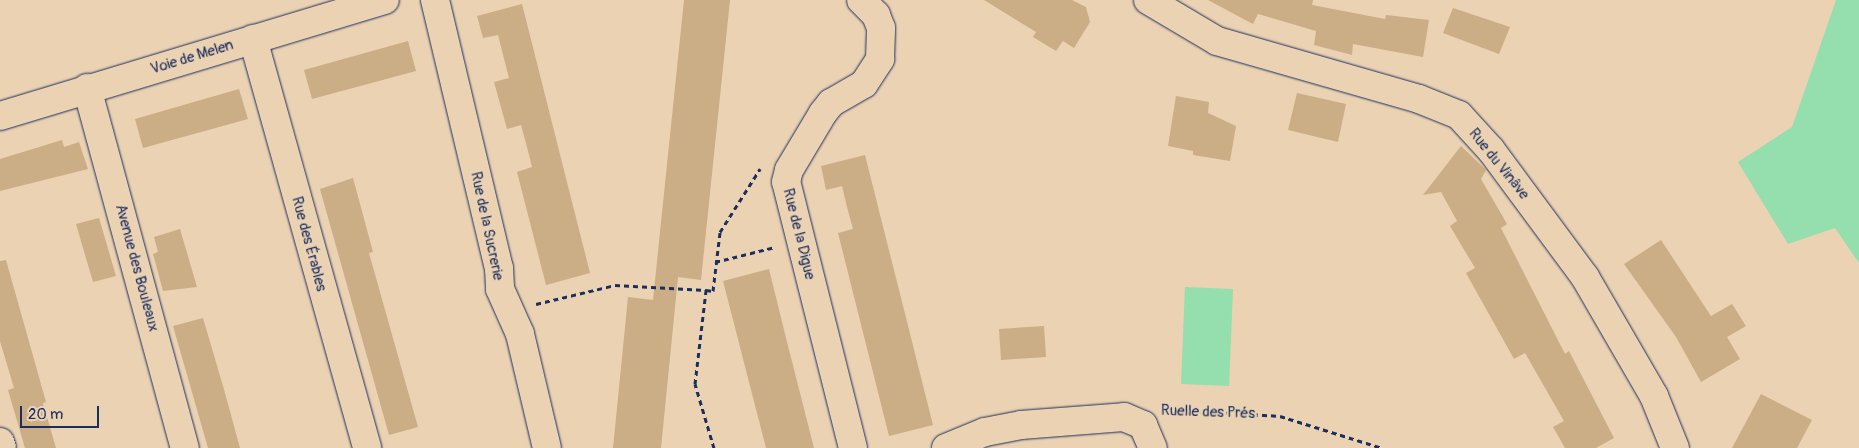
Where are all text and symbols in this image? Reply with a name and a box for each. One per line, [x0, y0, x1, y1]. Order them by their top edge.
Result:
street label: Voie de Melen [148, 36, 236, 78]
street label: Rue du Vinâve [1465, 125, 1533, 203]
street label: Rue de la Sucrerie [467, 170, 507, 282]
street label: Rue de la Digue [779, 187, 819, 281]
street label: Rue des Érables [288, 195, 330, 293]
street label: Avenue des Bouleaux [111, 202, 163, 334]
scale bar [22, 396, 101, 428]
street label: Ruelle des Prés [1161, 401, 1255, 423]
text: 20 m [28, 405, 63, 424]

